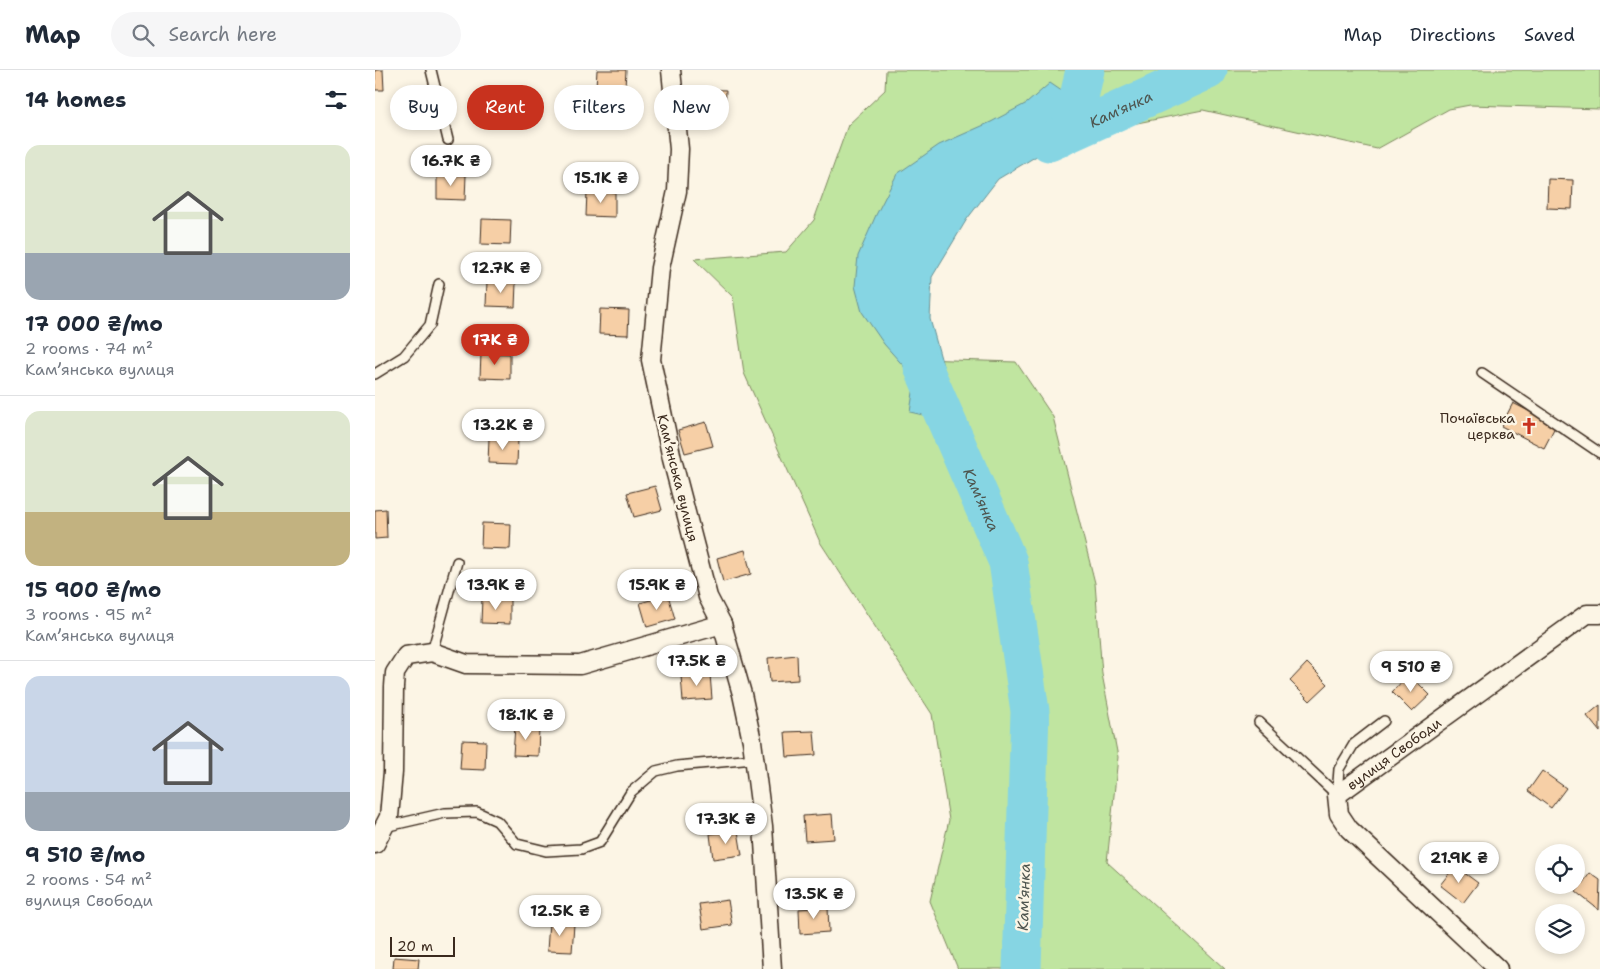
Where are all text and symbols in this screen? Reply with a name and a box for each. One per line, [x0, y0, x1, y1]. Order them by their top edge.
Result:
search box [111, 12, 461, 57]
text: Map [25, 19, 81, 51]
icon: search [129, 21, 157, 49]
text: Search here [169, 22, 277, 47]
text: Map [1344, 23, 1382, 47]
text: Directions [1410, 23, 1496, 47]
text: Saved [1524, 23, 1575, 47]
chip: Buy [390, 85, 457, 130]
chip: Rent [467, 85, 544, 130]
chip: Filters [554, 85, 644, 130]
chip: New [654, 85, 729, 130]
text: 14 homes [25, 86, 126, 114]
icon: filters [322, 86, 350, 114]
water label: Кам'янка [1086, 86, 1156, 132]
pin: 16.7K ₴ [405, 144, 497, 187]
text: 16.7K ₴ [421, 150, 481, 171]
pin: 15.1K ₴ [555, 162, 647, 204]
text: 15.1K ₴ [574, 167, 628, 188]
icon: home [143, 178, 233, 268]
pin: 12.7K ₴ [455, 252, 547, 294]
text: 12.7K ₴ [471, 257, 531, 278]
text: 17 000 ₴/mo [25, 310, 163, 338]
pin: 17K ₴ [460, 324, 530, 366]
text: 17K ₴ [472, 329, 518, 350]
text: 2 rooms · 74 m² [25, 338, 153, 359]
text: Камʼянська вулиця [25, 359, 174, 380]
pin: 13.2K ₴ [457, 408, 549, 451]
place label: Почаївська церква [1440, 409, 1515, 443]
street label: Камʼянська вулиця [653, 412, 703, 544]
text: 13.2K ₴ [473, 414, 533, 435]
church icon: Почаївська церква [1519, 416, 1539, 436]
icon: home [143, 443, 233, 533]
water label: Кам'янка [958, 465, 1004, 535]
pin: 13.9K ₴ [450, 568, 542, 611]
pin: 15.9K ₴ [611, 568, 703, 611]
text: 13.9K ₴ [467, 574, 525, 595]
text: 15.9K ₴ [628, 574, 686, 595]
text: 15 900 ₴/mo [25, 576, 161, 604]
text: 3 rooms · 95 m² [25, 604, 152, 625]
text: Камʼянська вулиця [25, 625, 174, 646]
pin: 17.5K ₴ [651, 644, 743, 687]
text: 17.5K ₴ [668, 650, 726, 671]
pin: 9 510 ₴ [1365, 650, 1457, 693]
text: 9 510 ₴ [1381, 656, 1441, 677]
pin: 18.1K ₴ [480, 698, 572, 741]
text: 18.1K ₴ [498, 704, 554, 725]
icon: home [143, 708, 233, 798]
street label: вулиця Свободи [1343, 714, 1445, 794]
pin: 17.3K ₴ [680, 802, 772, 845]
text: 17.3K ₴ [696, 808, 756, 829]
text: 9 510 ₴/mo [25, 841, 145, 869]
pin: 21.9K ₴ [1413, 842, 1505, 884]
map controls [1535, 844, 1585, 954]
button: locate [1535, 844, 1585, 894]
text: 21.9K ₴ [1430, 847, 1488, 868]
water label: Кам'янка [1013, 863, 1035, 931]
text: 2 rooms · 54 m² [25, 869, 152, 890]
pin: 13.5K ₴ [768, 878, 860, 920]
text: 13.5K ₴ [784, 883, 844, 904]
text: вулиця Свободи [25, 890, 153, 911]
pin: 12.5K ₴ [514, 894, 606, 937]
text: 12.5K ₴ [530, 900, 590, 921]
button: layers [1535, 904, 1585, 954]
scale bar [390, 934, 455, 957]
text: 20 m [397, 937, 433, 955]

